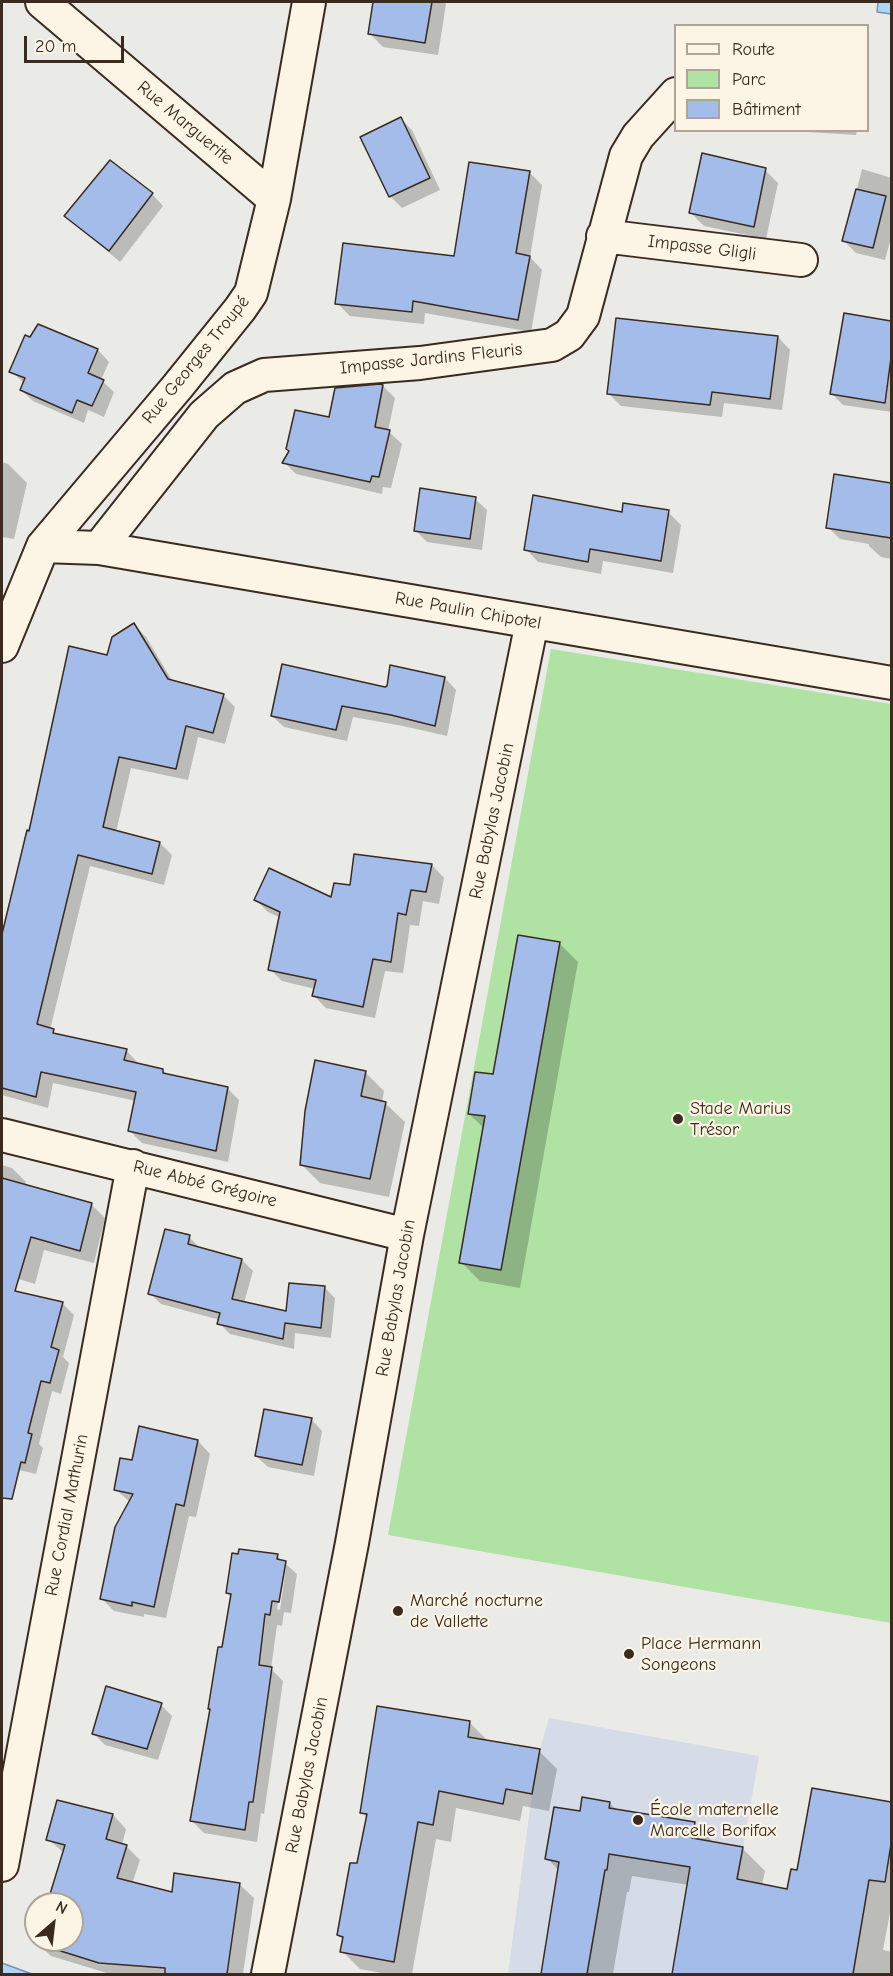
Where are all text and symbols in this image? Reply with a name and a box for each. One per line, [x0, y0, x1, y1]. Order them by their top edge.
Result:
scale bar [27, 24, 128, 62]
legend [674, 24, 869, 132]
text: 20 m [35, 36, 76, 57]
text: Route [732, 39, 775, 60]
text: Parc [732, 69, 766, 90]
street label: Rue Marguerite [133, 77, 237, 169]
text: Bâtiment [732, 99, 801, 120]
street label: Impasse Gligli [646, 231, 758, 265]
street label: Rue Georges Troupé [138, 292, 254, 428]
street label: Impasse Jardins Fleuris [339, 339, 523, 379]
street label: Rue Paulin Chipotel [393, 588, 543, 634]
street label: Rue Babylas Jacobin [465, 741, 519, 901]
place label: Stade Marius Trésor [690, 1098, 791, 1140]
marker: Stade Marius Trésor [671, 1112, 685, 1126]
street label: Rue Abbé Grégoire [131, 1156, 279, 1212]
street label: Rue Babylas Jacobin [372, 1218, 420, 1378]
street label: Rue Cordial Mathurin [41, 1432, 93, 1598]
place label: Marché nocturne de Vallette [410, 1590, 543, 1632]
marker: Marché nocturne de Vallette [391, 1604, 405, 1618]
place label: Place Hermann Songeons [641, 1633, 761, 1676]
marker: Place Hermann Songeons [622, 1647, 636, 1661]
street label: Rue Babylas Jacobin [281, 1695, 333, 1855]
place label: École maternelle Marcelle Borifax [650, 1799, 779, 1842]
marker: École maternelle Marcelle Borifax [631, 1813, 645, 1827]
north arrow [24, 1892, 84, 1952]
text: N [53, 1897, 70, 1918]

